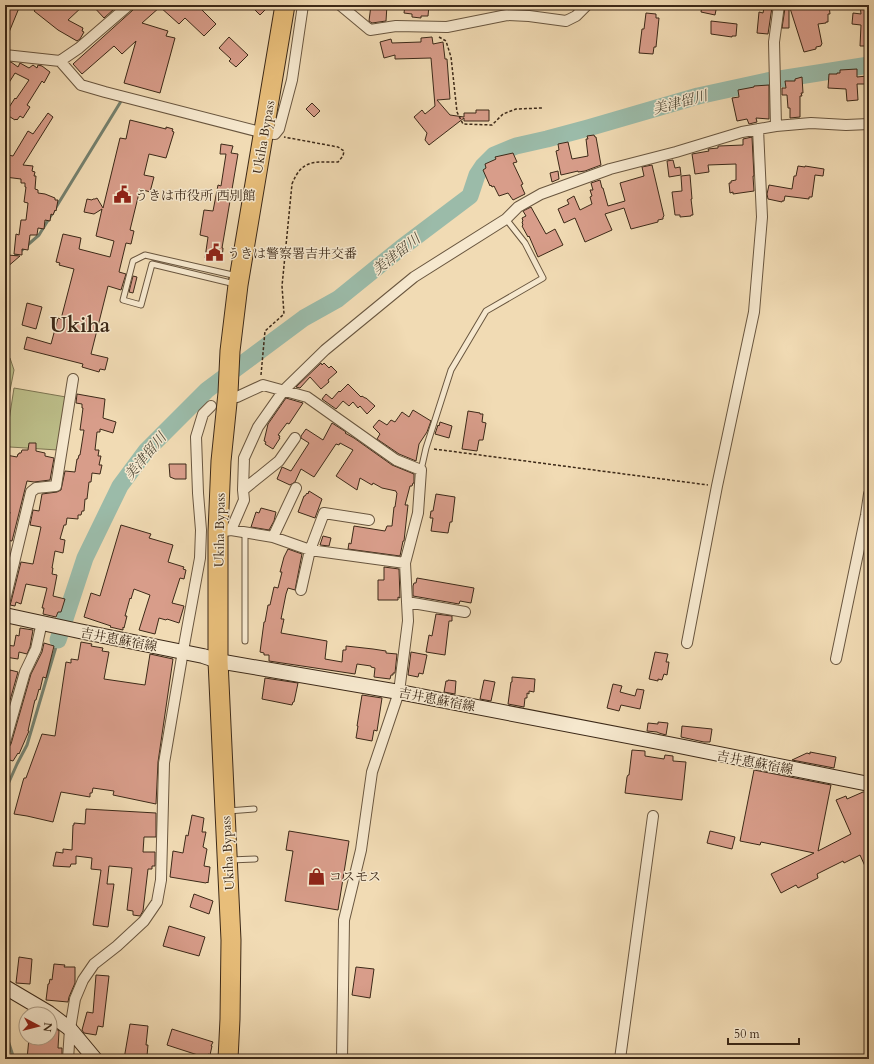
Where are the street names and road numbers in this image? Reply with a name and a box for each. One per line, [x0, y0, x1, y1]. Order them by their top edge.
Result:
street label: Ukiha Bypass [249, 99, 279, 175]
street label: Ukiha Bypass [210, 493, 230, 567]
street label: 吉井恵蘇宿線 [79, 624, 159, 656]
street label: 吉井恵蘇宿線 [397, 684, 477, 716]
street label: 吉井恵蘇宿線 [715, 747, 795, 779]
street label: Ukiha Bypass [217, 815, 239, 891]

